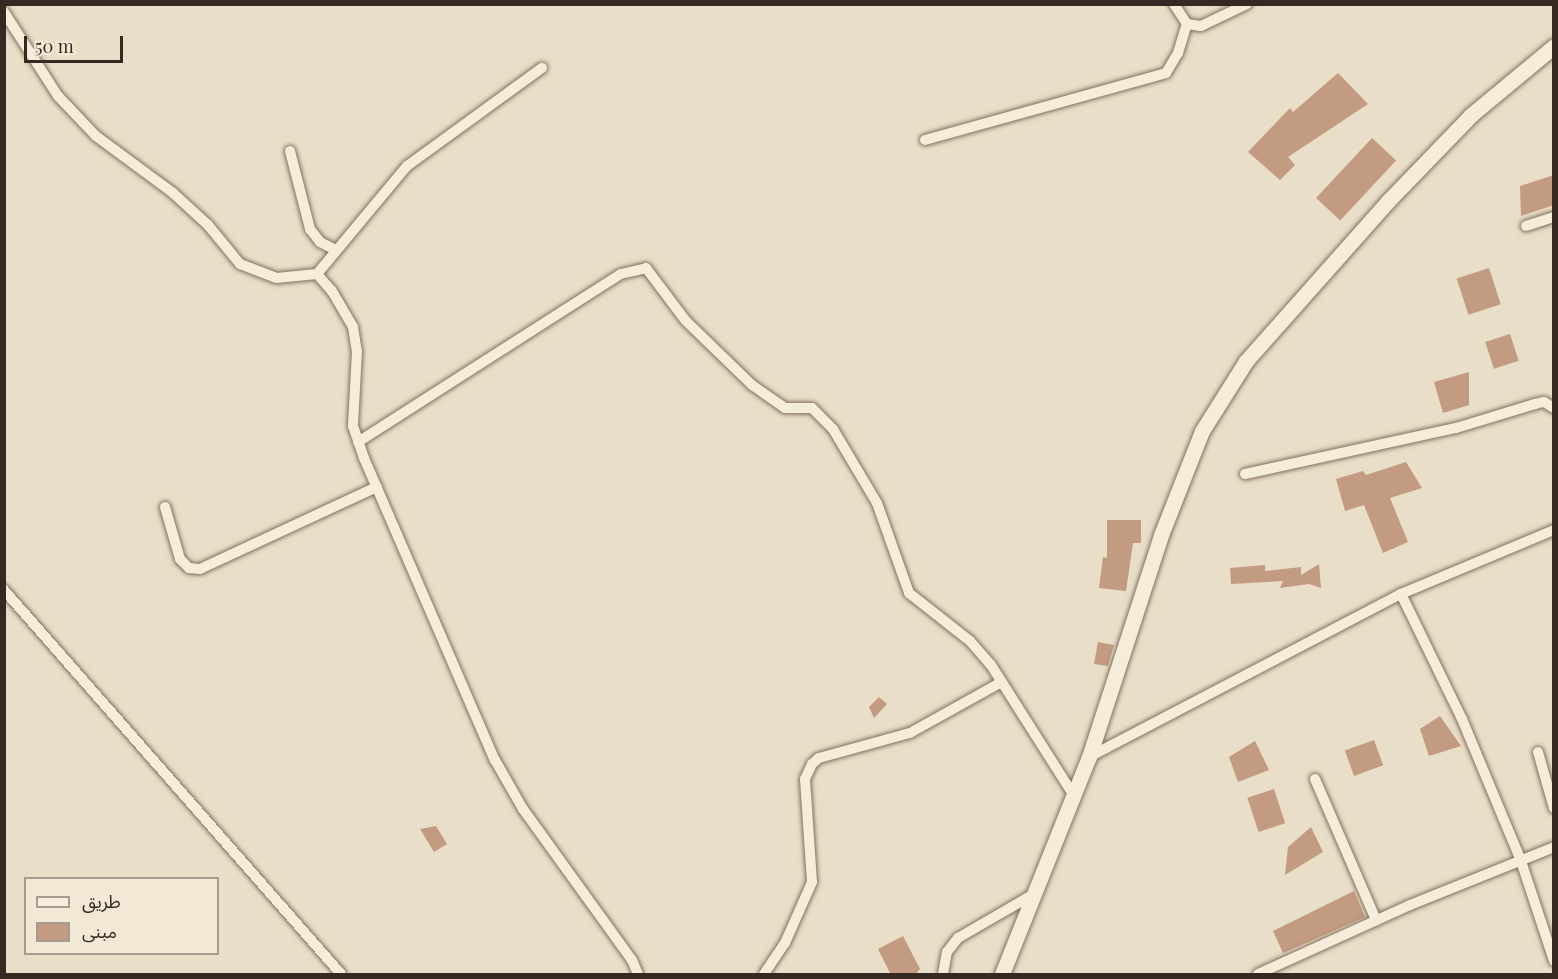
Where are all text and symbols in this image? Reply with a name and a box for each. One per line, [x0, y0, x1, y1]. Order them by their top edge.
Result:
scale bar [27, 24, 126, 62]
text: 50 m [35, 34, 74, 58]
legend [24, 877, 219, 955]
text: طريق [82, 889, 121, 913]
text: مبنى [82, 919, 117, 943]

